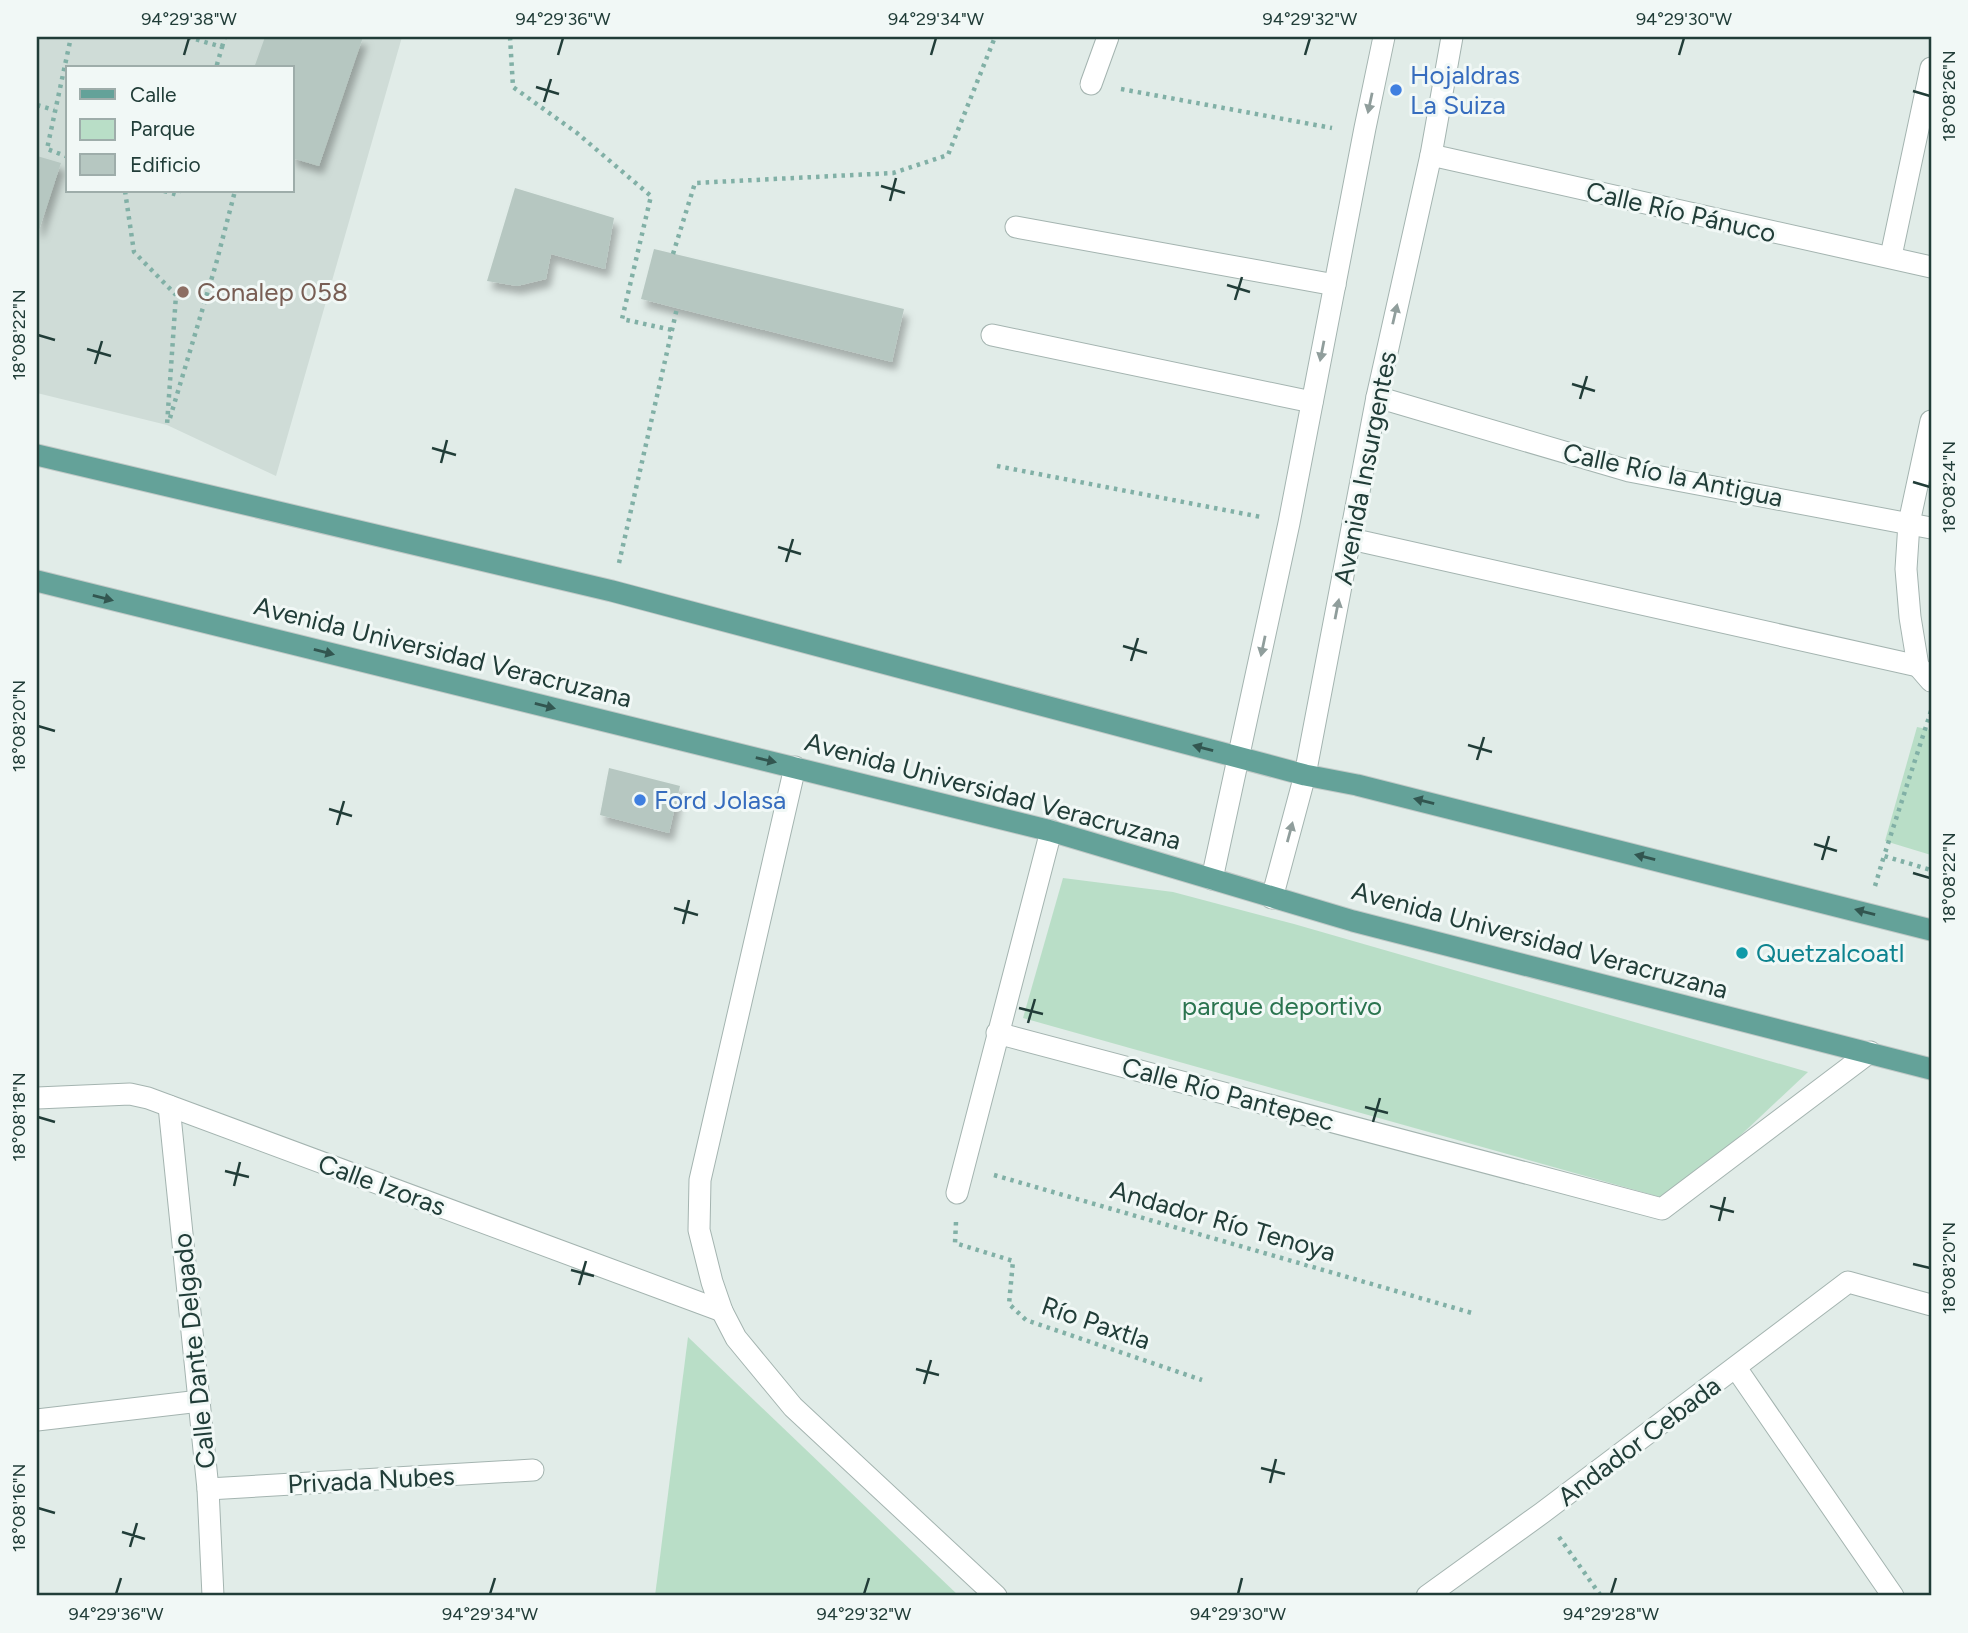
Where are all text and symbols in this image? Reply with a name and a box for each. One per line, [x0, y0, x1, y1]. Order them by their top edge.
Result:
text: 94°29'38"W [141, 8, 238, 30]
text: 94°29'36"W [516, 8, 611, 30]
text: 94°29'34"W [888, 8, 985, 30]
text: 94°29'32"W [1263, 8, 1358, 30]
text: 94°29'30"W [1636, 8, 1733, 30]
text: 18°08'26"N [1938, 50, 1960, 142]
place label: Hojaldras La Suiza [1410, 59, 1520, 121]
legend [66, 66, 294, 192]
text: Calle [130, 82, 177, 107]
marker: Hojaldras La Suiza [1388, 82, 1404, 98]
one-way arrow [1364, 92, 1375, 114]
text: Parque [130, 116, 195, 141]
text: Edificio [130, 152, 201, 177]
street label: Calle Río Pánuco [1583, 175, 1779, 249]
place label: Conalep 058 [197, 276, 348, 308]
marker: Conalep 058 [175, 284, 191, 300]
text: 18°08'22"N [8, 289, 30, 381]
one-way arrow [1390, 303, 1401, 325]
one-way arrow [1317, 340, 1328, 362]
street label: Avenida Insurgentes [1327, 349, 1403, 587]
street label: Calle Río la Antigua [1560, 436, 1786, 514]
text: 18°08'24"N [1938, 441, 1960, 533]
street label: Avenida Universidad Veracruzana [251, 590, 635, 714]
one-way arrow [92, 592, 114, 603]
one-way arrow [1332, 598, 1343, 620]
one-way arrow [1258, 635, 1269, 657]
one-way arrow [313, 647, 335, 658]
text: 18°08'20"N [8, 680, 30, 772]
one-way arrow [534, 701, 556, 712]
street label: Avenida Universidad Veracruzana [801, 725, 1185, 857]
one-way arrow [1192, 742, 1213, 752]
one-way arrow [755, 755, 777, 766]
place label: Ford Jolasa [654, 784, 786, 816]
marker: Ford Jolasa [632, 792, 648, 808]
one-way arrow [1413, 796, 1435, 807]
one-way arrow [1285, 821, 1295, 842]
text: 18°08'22"N [1938, 832, 1960, 924]
one-way arrow [1634, 851, 1656, 862]
street label: Avenida Universidad Veracruzana [1348, 874, 1732, 1006]
one-way arrow [1854, 906, 1876, 917]
place label: Quetzalcoatl [1756, 937, 1905, 969]
marker: Quetzalcoatl [1734, 945, 1750, 961]
park label: parque deportivo [1182, 990, 1382, 1022]
street label: Calle Río Pantepec [1119, 1050, 1337, 1138]
text: 18°08'18"N [8, 1072, 30, 1162]
street label: Calle Izoras [314, 1147, 450, 1223]
street label: Andador Río Tenoya [1107, 1174, 1339, 1268]
text: 18°08'20"N [1938, 1222, 1960, 1314]
street label: Calle Dante Delgado [166, 1232, 222, 1470]
street label: Río Paxtla [1037, 1289, 1155, 1357]
street label: Andador Cebada [1551, 1369, 1727, 1513]
street label: Privada Nubes [287, 1460, 455, 1500]
text: 18°08'16"N [8, 1464, 30, 1552]
text: 94°29'36"W [69, 1603, 164, 1625]
text: 94°29'34"W [442, 1603, 539, 1625]
text: 94°29'32"W [817, 1603, 912, 1625]
text: 94°29'30"W [1190, 1603, 1287, 1625]
text: 94°29'28"W [1563, 1603, 1660, 1625]

